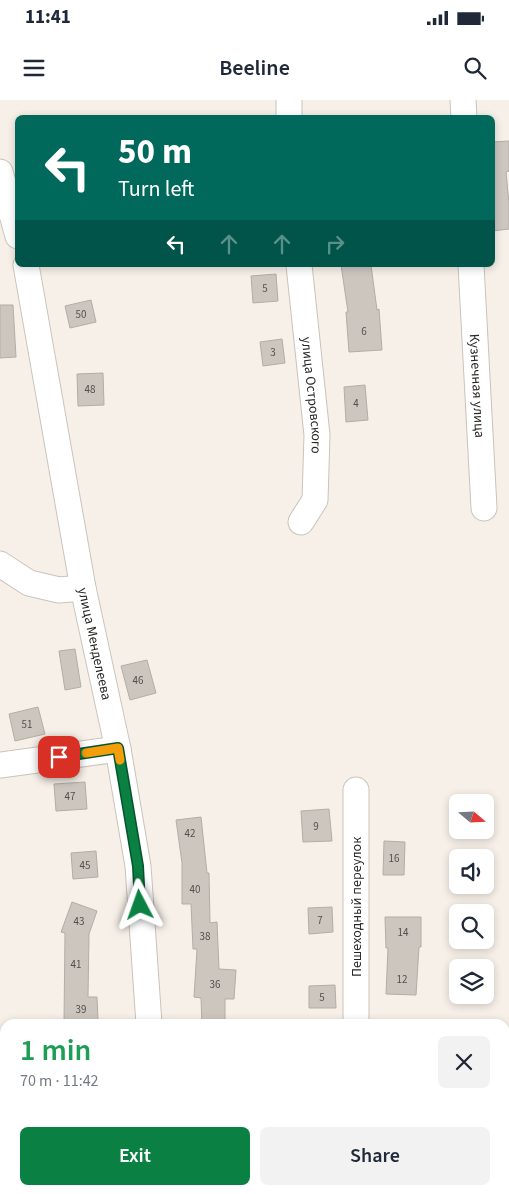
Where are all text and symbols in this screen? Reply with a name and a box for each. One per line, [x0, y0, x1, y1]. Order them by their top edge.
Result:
text: 11:41 [25, 4, 71, 31]
text: Beeline [219, 52, 290, 84]
icon: menu [20, 54, 48, 82]
icon: search [461, 54, 489, 82]
text: 50 m [118, 127, 192, 177]
icon: left [35, 135, 100, 200]
text: Turn left [118, 173, 194, 205]
icon: left [162, 230, 190, 258]
icon: ahead [215, 230, 243, 258]
icon: ahead [268, 230, 296, 258]
icon: right [321, 230, 349, 258]
house number: 5 [262, 281, 268, 296]
house number: 50 [76, 307, 86, 322]
house number: 6 [361, 324, 367, 339]
street label: Кузнечная улица [464, 333, 489, 439]
street label: улица Островского [296, 336, 326, 454]
house number: 3 [270, 345, 276, 360]
house number: 48 [85, 382, 96, 397]
house number: 4 [353, 396, 359, 411]
street label: улица Менделеева [72, 586, 116, 702]
house number: 46 [133, 673, 144, 688]
house number: 51 [22, 717, 32, 732]
pin [38, 736, 80, 778]
icon: arrive [45, 743, 73, 771]
house number: 47 [65, 789, 75, 804]
north arrow [449, 794, 494, 839]
map controls [449, 794, 494, 1004]
house number: 9 [313, 819, 319, 834]
house number: 42 [185, 826, 195, 841]
street label: Пешеходный переулок [347, 837, 367, 977]
button: sound [449, 849, 494, 894]
house number: 16 [389, 851, 400, 866]
house number: 45 [80, 858, 90, 873]
position arrow [113, 878, 165, 930]
house number: 40 [190, 882, 200, 897]
button: search [449, 904, 494, 949]
house number: 7 [317, 913, 323, 928]
house number: 43 [74, 914, 84, 929]
house number: 14 [398, 925, 409, 940]
house number: 38 [200, 929, 211, 944]
house number: 41 [71, 957, 81, 972]
button: layers [449, 959, 494, 1004]
house number: 12 [397, 972, 407, 987]
house number: 36 [210, 977, 221, 992]
house number: 5 [319, 990, 325, 1005]
house number: 39 [76, 1002, 86, 1017]
text: 1 min [20, 1029, 91, 1072]
button: close [438, 1036, 490, 1088]
text: 70 m · 11:42 [20, 1070, 99, 1092]
button: Exit [20, 1127, 250, 1185]
button: Share [260, 1127, 490, 1185]

